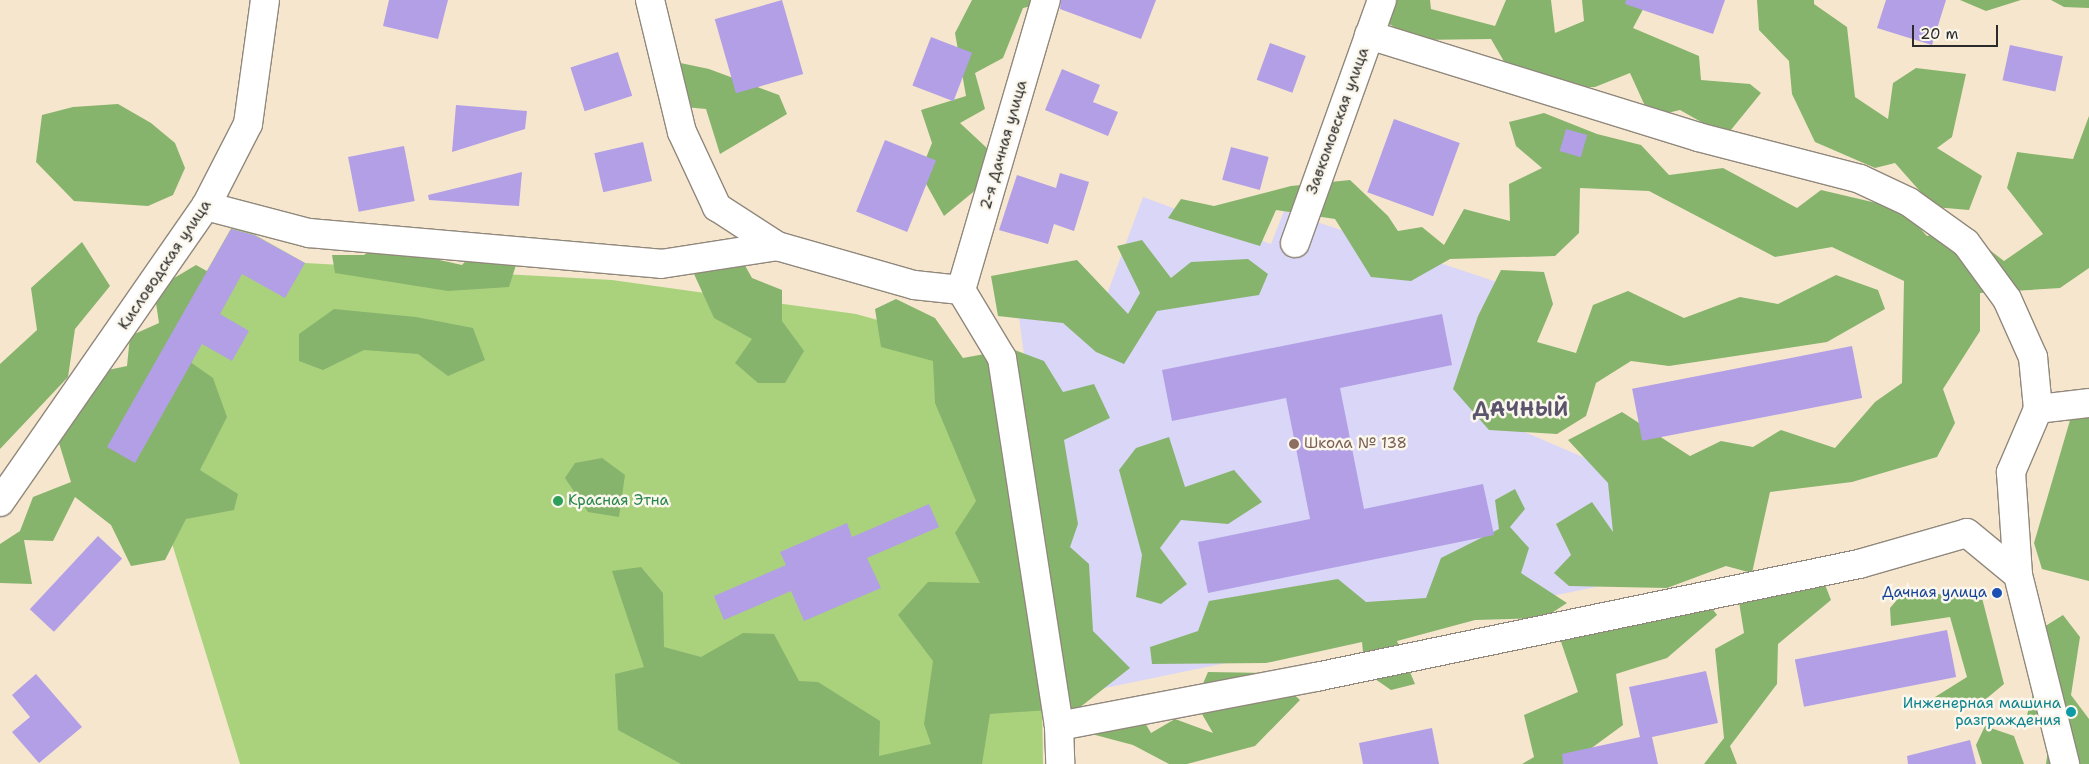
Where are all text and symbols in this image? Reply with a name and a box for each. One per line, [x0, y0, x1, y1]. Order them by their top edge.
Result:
scale bar [1914, 15, 2000, 47]
text: 20 m [1920, 24, 1959, 44]
street label: Завкомовская улица [1303, 45, 1373, 197]
street label: 2-я Дачная улица [977, 78, 1031, 212]
street label: Кисловодская улица [115, 197, 215, 333]
district label: ДАЧНЫЙ [1472, 397, 1570, 421]
place label: Школа № 138 [1304, 435, 1407, 453]
marker: Школа № 138 [1288, 438, 1300, 450]
place label: Красная Этна [568, 492, 669, 510]
marker: Красная Этна [552, 495, 564, 507]
place label: Дачная улица [1882, 584, 1987, 602]
marker: Дачная улица [1991, 587, 2003, 599]
place label: Инженерная машина разграждения [1903, 694, 2061, 729]
marker: Инженерная машина разграждения [2065, 706, 2077, 718]

